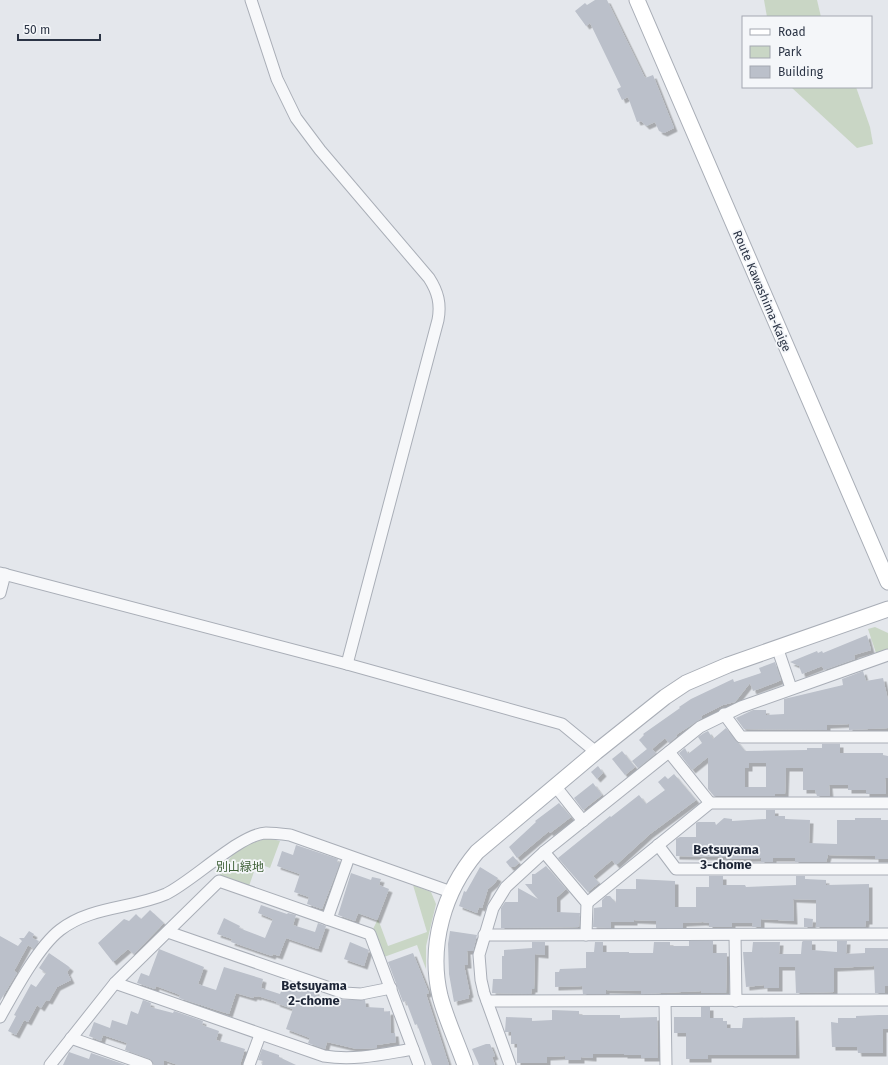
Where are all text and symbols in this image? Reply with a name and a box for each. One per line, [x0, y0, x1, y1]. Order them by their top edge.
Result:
scale bar [18, 16, 100, 42]
legend [742, 16, 872, 88]
text: 50 m [24, 23, 50, 37]
text: Road [778, 25, 806, 39]
text: Park [778, 45, 802, 59]
text: Building [778, 65, 824, 79]
street label: Route Kawashima-Kaige [730, 228, 794, 354]
district label: Betsuyama 3-chome [693, 842, 759, 872]
park label: 別山緑地 [216, 860, 264, 874]
district label: Betsuyama 2-chome [281, 978, 347, 1008]

